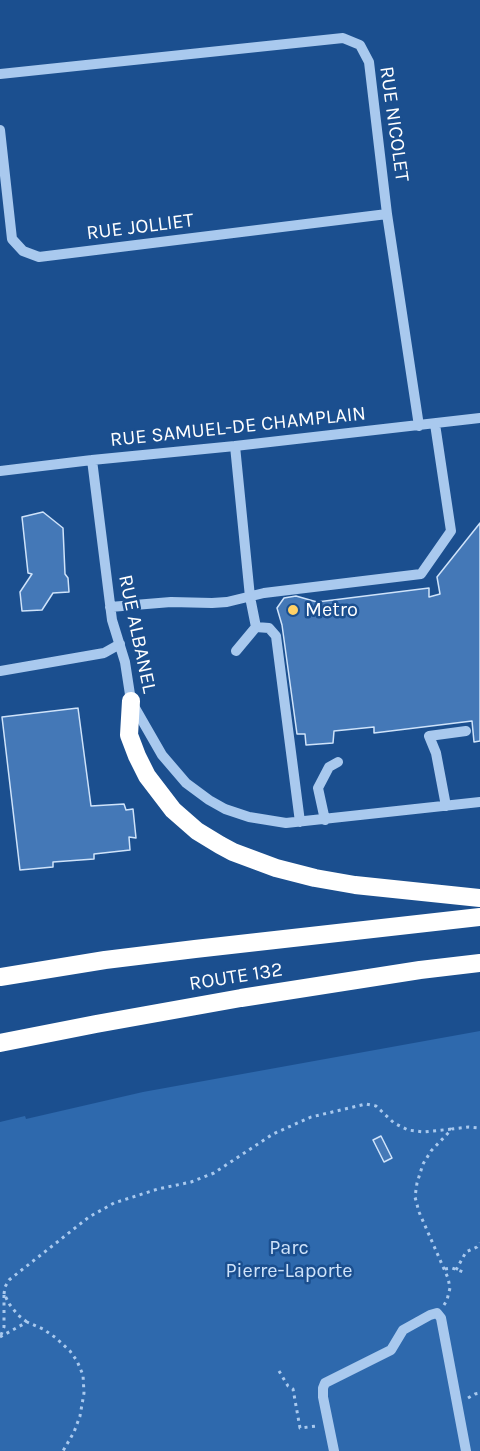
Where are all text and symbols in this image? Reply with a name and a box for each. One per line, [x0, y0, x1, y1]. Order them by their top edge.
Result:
street label: RUE NICOLET [374, 65, 414, 183]
street label: RUE JOLLIET [85, 209, 195, 245]
street label: RUE SAMUEL-DE CHAMPLAIN [109, 402, 367, 452]
street label: RUE ALBANEL [113, 573, 161, 695]
place label: Metro [305, 598, 358, 622]
marker: Metro [286, 603, 300, 617]
street label: ROUTE 132 [188, 958, 284, 996]
park label: Parc Pierre-Laporte [226, 1236, 352, 1283]

